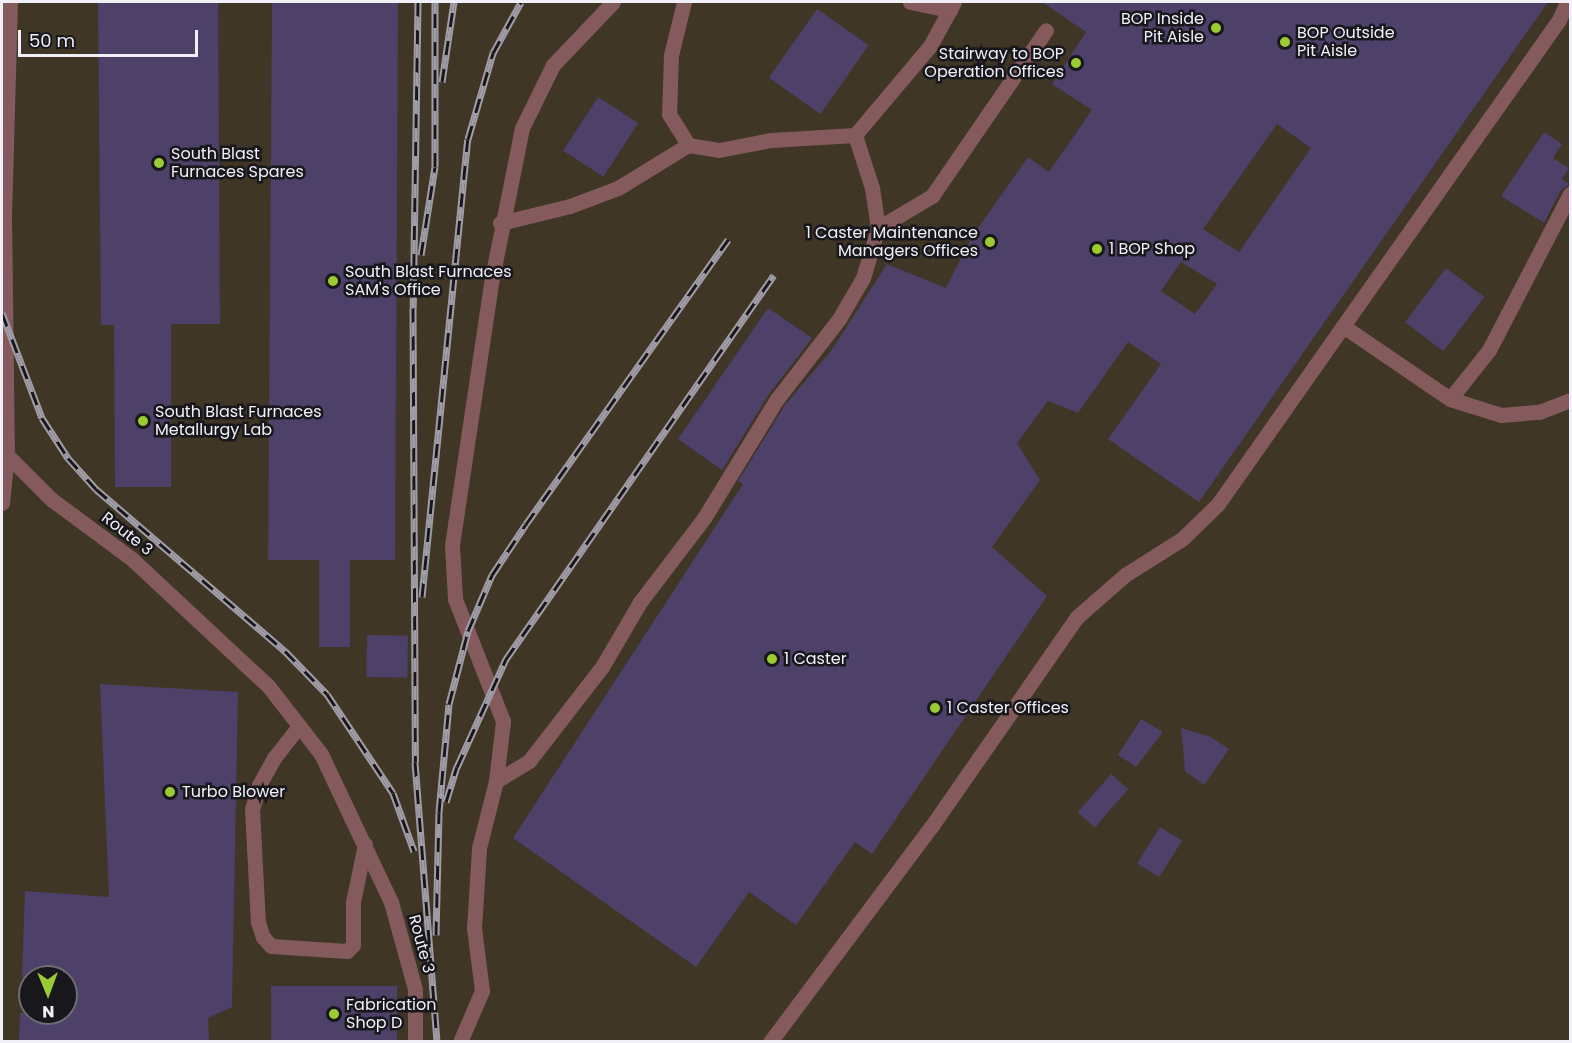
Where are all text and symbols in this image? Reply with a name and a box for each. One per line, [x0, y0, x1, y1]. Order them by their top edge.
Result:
place label: BOP Inside Pit Aisle [1121, 9, 1204, 47]
scale bar [21, 18, 201, 56]
marker: BOP Inside Pit Aisle [1209, 21, 1223, 35]
place label: BOP Outside Pit Aisle [1297, 23, 1395, 61]
text: 50 m [29, 28, 75, 53]
marker: BOP Outside Pit Aisle [1278, 35, 1292, 49]
place label: Stairway to BOP Operation Offices [924, 44, 1064, 82]
marker: Stairway to BOP Operation Offices [1069, 56, 1083, 70]
place label: South Blast Furnaces Spares [171, 144, 304, 182]
marker: South Blast Furnaces Spares [152, 156, 166, 170]
place label: 1 Caster Maintenance Managers Offices [806, 223, 978, 261]
marker: 1 Caster Maintenance Managers Offices [983, 235, 997, 249]
place label: 1 BOP Shop [1109, 239, 1195, 259]
marker: 1 BOP Shop [1090, 242, 1104, 256]
place label: South Blast Furnaces SAM's Office [345, 262, 512, 300]
marker: South Blast Furnaces SAM's Office [326, 274, 340, 288]
place label: South Blast Furnaces Metallurgy Lab [155, 402, 322, 440]
marker: South Blast Furnaces Metallurgy Lab [136, 414, 150, 428]
street label: Route 3 [98, 508, 156, 560]
place label: 1 Caster [784, 649, 847, 669]
marker: 1 Caster [765, 652, 779, 666]
place label: 1 Caster Offices [947, 698, 1069, 718]
marker: 1 Caster Offices [928, 701, 942, 715]
place label: Turbo Blower [182, 782, 285, 802]
marker: Turbo Blower [163, 785, 177, 799]
street label: Route 3 [404, 913, 438, 975]
north arrow [18, 965, 78, 1025]
place label: Fabrication Shop D [346, 995, 436, 1033]
text: N [42, 1000, 55, 1023]
marker: Fabrication Shop D [327, 1007, 341, 1021]

